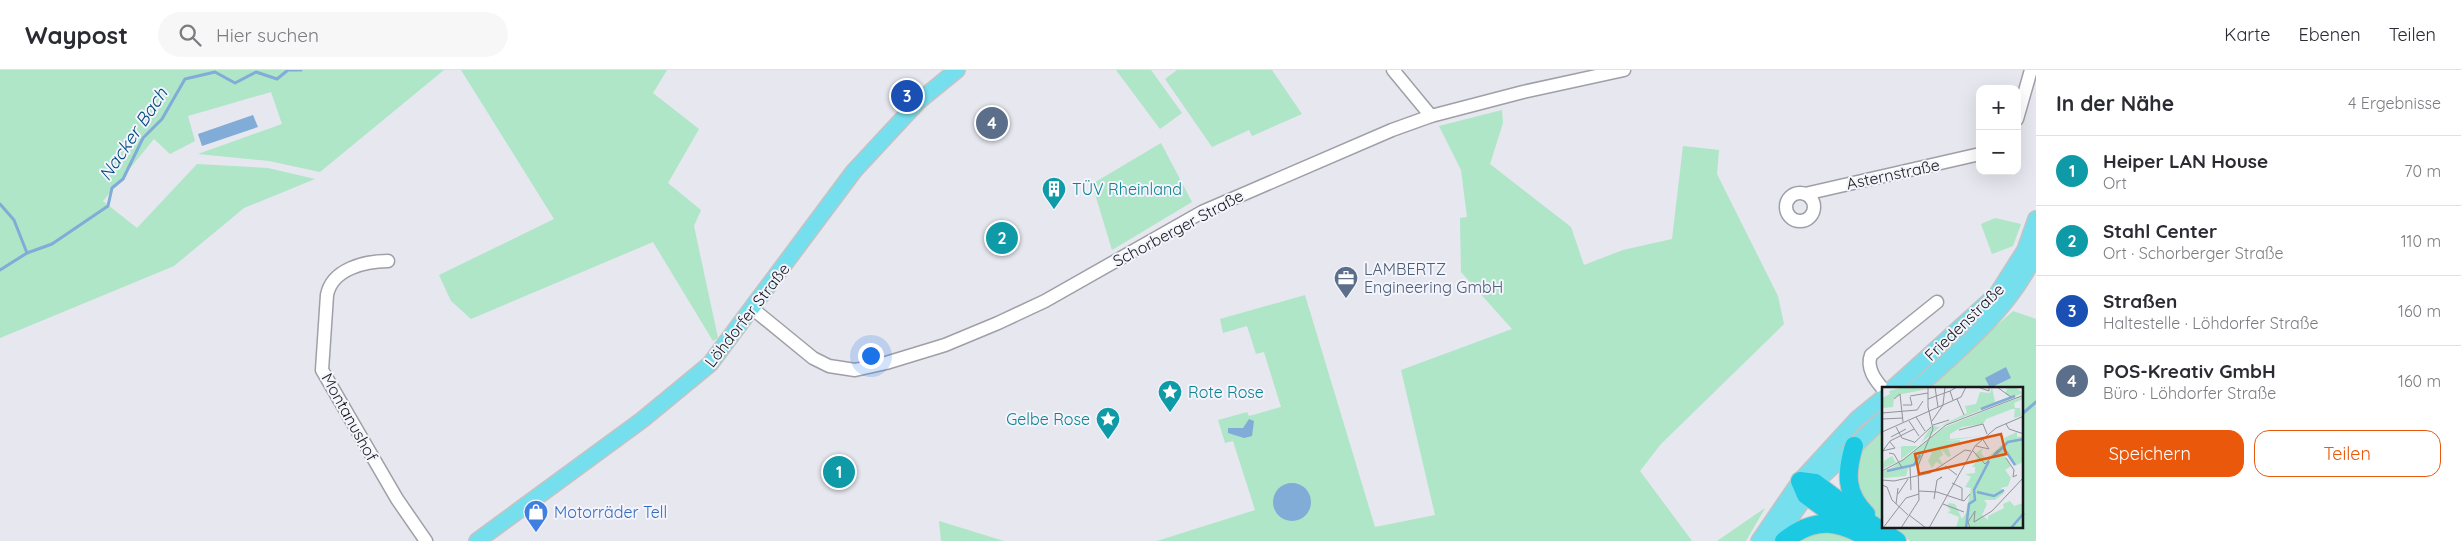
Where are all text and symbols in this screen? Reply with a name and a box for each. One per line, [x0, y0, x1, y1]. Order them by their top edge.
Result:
search box [158, 12, 508, 57]
text: Waypost [25, 20, 128, 50]
icon: search [176, 21, 204, 49]
text: Hier suchen [216, 23, 319, 47]
text: Karte [2224, 23, 2270, 46]
text: Ebenen [2298, 23, 2361, 46]
text: Teilen [2389, 23, 2436, 46]
pin: 3 [891, 77, 923, 115]
water label: Nacker Bach [94, 83, 173, 185]
map controls [1976, 85, 2021, 175]
button: + [1976, 85, 2021, 130]
text: In der Nähe [2056, 90, 2174, 116]
text: 4 Ergebnisse [2348, 93, 2441, 113]
pin: 4 [976, 104, 1008, 142]
button: − [1976, 130, 2021, 175]
text: Heiper LAN House [2103, 149, 2268, 173]
street label: Asternstraße [1844, 154, 1942, 194]
text: 1 [2069, 161, 2075, 181]
text: 70 m [2404, 161, 2441, 181]
text: Ort [2103, 173, 2127, 193]
building icon: TÜV Rheinland [1041, 176, 1067, 210]
place label: TÜV Rheinland [1072, 179, 1182, 199]
street label: Schorberger Straße [1109, 185, 1247, 271]
pin: 2 [986, 219, 1018, 257]
text: Stahl Center [2103, 219, 2217, 243]
text: 2 [2067, 231, 2077, 251]
text: 110 m [2401, 231, 2441, 251]
text: Ort · Schorberger Straße [2103, 243, 2284, 263]
street label: Löhdorfer Straße [700, 259, 794, 371]
place label: LAMBERTZ Engineering GmbH [1364, 259, 1503, 297]
office icon: LAMBERTZ Engineering GmbH [1333, 265, 1359, 299]
street label: Friedenstraße [1920, 279, 2008, 365]
text: Straßen [2103, 289, 2177, 313]
text: 3 [2068, 301, 2076, 321]
text: 160 m [2398, 301, 2441, 321]
text: Haltestelle · Löhdorfer Straße [2103, 313, 2319, 333]
your location [858, 343, 884, 369]
text: POS-Kreativ GmbH [2103, 359, 2276, 383]
street label: Montanushof [318, 369, 383, 465]
text: 4 [2067, 371, 2077, 391]
text: 160 m [2398, 371, 2441, 391]
place icon: Rote Rose [1157, 379, 1183, 413]
place label: Rote Rose [1188, 382, 1264, 402]
text: Büro · Löhdorfer Straße [2103, 383, 2276, 403]
inset map [1882, 387, 2024, 528]
place icon: Gelbe Rose [1095, 406, 1121, 440]
place label: Gelbe Rose [1006, 409, 1090, 429]
button: Speichern [2056, 430, 2244, 477]
button: Teilen [2254, 430, 2441, 477]
pin: 1 [823, 453, 855, 491]
shop icon: Motorräder Tell [523, 499, 549, 533]
place label: Motorräder Tell [554, 502, 667, 522]

